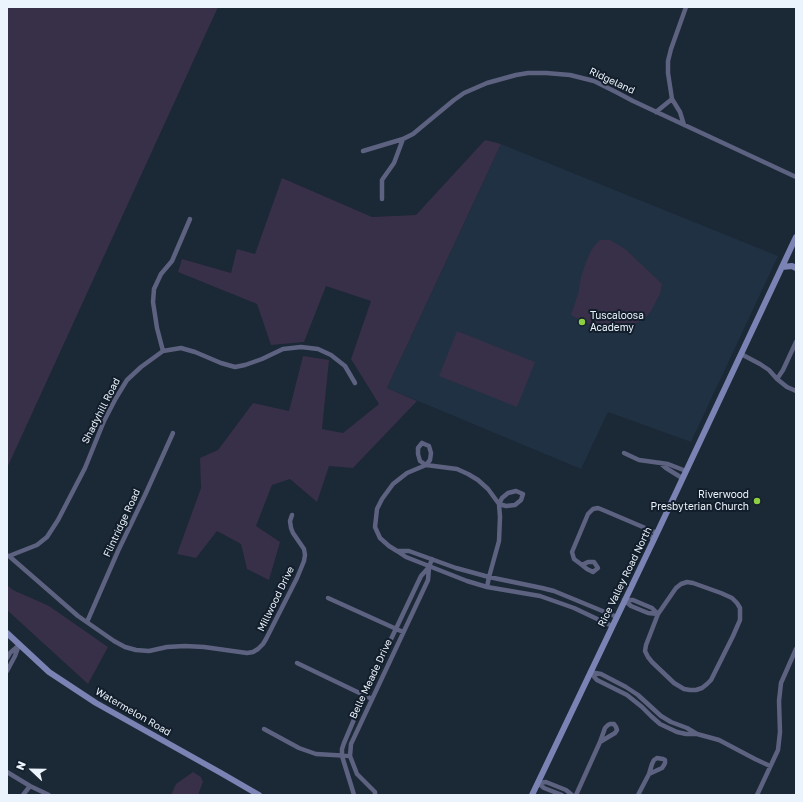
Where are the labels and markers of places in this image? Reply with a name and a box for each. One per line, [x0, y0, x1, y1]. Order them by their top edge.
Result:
place label: Tuscaloosa Academy [590, 310, 644, 334]
marker: Tuscaloosa Academy [577, 317, 587, 327]
place label: Riverwood Presbyterian Church [651, 489, 749, 512]
marker: Riverwood Presbyterian Church [752, 496, 762, 506]

